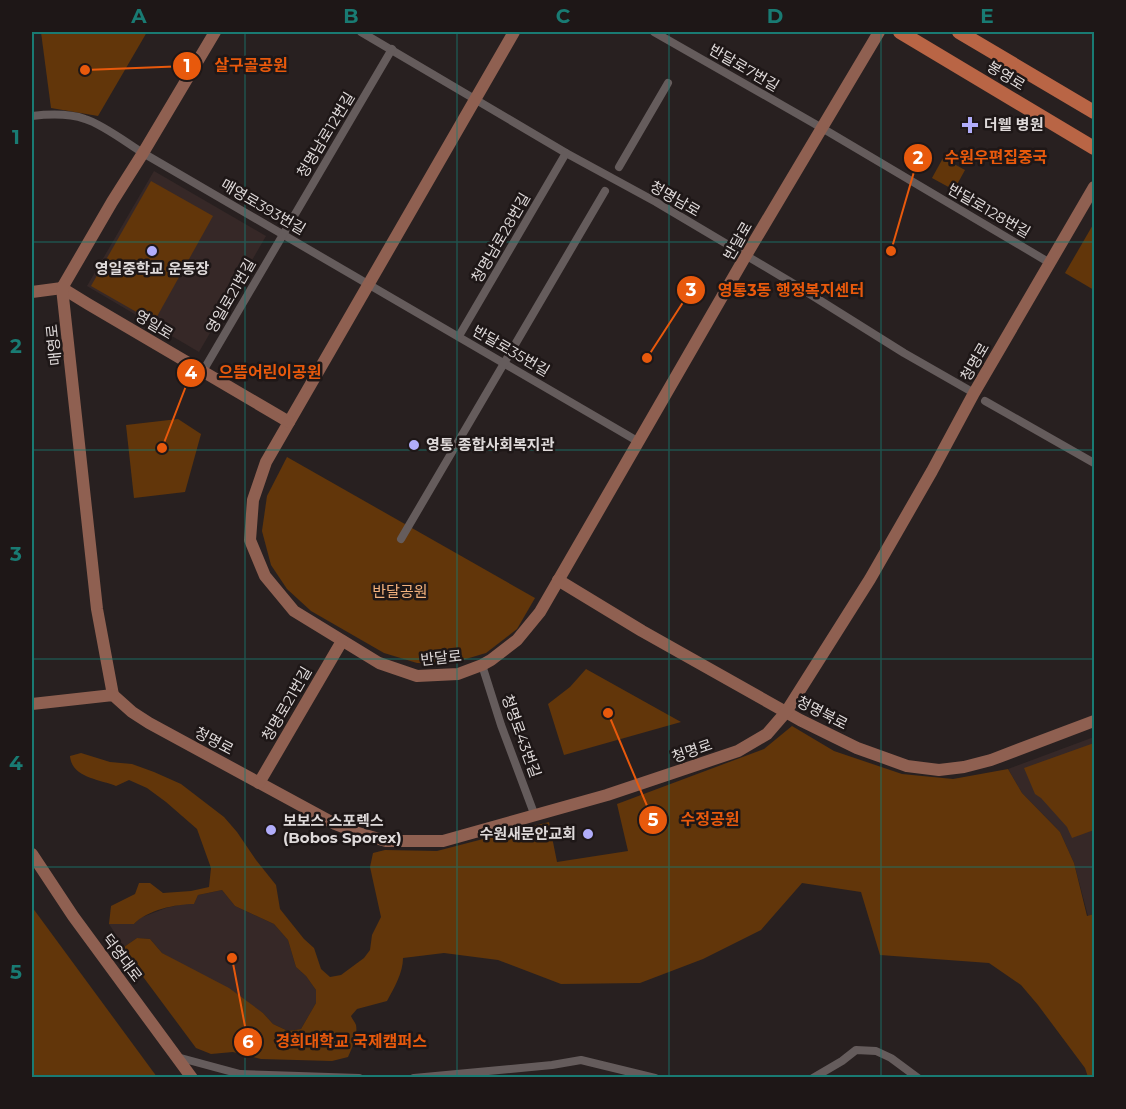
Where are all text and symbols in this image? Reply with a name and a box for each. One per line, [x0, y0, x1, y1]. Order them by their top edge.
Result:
text: A [130, 4, 147, 28]
text: B [343, 4, 359, 28]
text: C [556, 4, 571, 28]
text: D [767, 4, 783, 28]
text: E [980, 4, 994, 28]
street label: 반달로7번길 [706, 40, 783, 95]
callout: 살구골공원 [172, 49, 300, 83]
text: 1 [183, 55, 191, 77]
text: 살구골공원 [214, 56, 288, 75]
street label: 봉영로 [984, 57, 1029, 94]
street label: 청명남로12번길 [293, 88, 359, 181]
place label: 더웰 병원 [984, 115, 1043, 134]
marker: 더웰 병원 [961, 116, 979, 134]
text: 1 [12, 125, 20, 149]
callout: 수원우편집중국 [903, 141, 1060, 175]
text: 2 [913, 147, 924, 169]
text: 수원우편집중국 [944, 148, 1048, 167]
street label: 매영로393번길 [217, 175, 309, 239]
street label: 청명남로 [647, 177, 704, 221]
street label: 반달로128번길 [944, 179, 1034, 242]
street label: 청명남로28번길 [467, 189, 534, 286]
street label: 반달로 [719, 218, 756, 263]
marker: 영일중학교 운동장 [145, 244, 159, 258]
street label: 영일로21번길 [202, 255, 260, 336]
place label: 영일중학교 운동장 [95, 259, 210, 278]
callout: 영통3동 행정복지센터 [676, 273, 877, 307]
text: 3 [685, 279, 697, 301]
text: 영통3동 행정복지센터 [718, 281, 864, 300]
street label: 영일로 [132, 306, 177, 343]
street label: 반달로35번길 [469, 321, 553, 380]
street label: 매영로 [42, 323, 65, 367]
text: 2 [10, 334, 22, 358]
street label: 청명로 [956, 339, 993, 384]
callout: 으뜸어린이공원 [176, 356, 333, 390]
text: 4 [185, 362, 198, 384]
text: 으뜸어린이공원 [218, 363, 322, 382]
place label: 영통 종합사회복지관 [426, 435, 555, 454]
marker: 영통 종합사회복지관 [407, 438, 421, 452]
text: 3 [9, 542, 22, 566]
park label: 반달공원 [372, 582, 428, 601]
street label: 반달로 [419, 646, 463, 669]
street label: 청명로21번길 [258, 663, 316, 744]
street label: 청명로43번길 [498, 692, 545, 780]
street label: 청명북로 [793, 692, 851, 734]
street label: 청명로 [191, 722, 237, 759]
street label: 청명로 [669, 735, 715, 766]
text: 4 [9, 751, 23, 775]
callout: 수정공원 [638, 803, 751, 837]
text: 5 [648, 809, 659, 831]
text: 수정공원 [681, 810, 739, 829]
place label: 보보스 스포렉스 (Bobos Sporex) [283, 811, 402, 847]
marker: 보보스 스포렉스 (Bobos Sporex) [264, 823, 278, 837]
place label: 수원새문안교회 [479, 824, 576, 843]
marker: 수원새문안교회 [581, 827, 595, 841]
street label: 덕영대로 [98, 930, 147, 985]
text: 5 [10, 960, 22, 984]
callout: 경희대학교 국제캠퍼스 [233, 1025, 439, 1059]
text: 6 [242, 1031, 254, 1053]
text: 경희대학교 국제캠퍼스 [275, 1032, 427, 1051]

